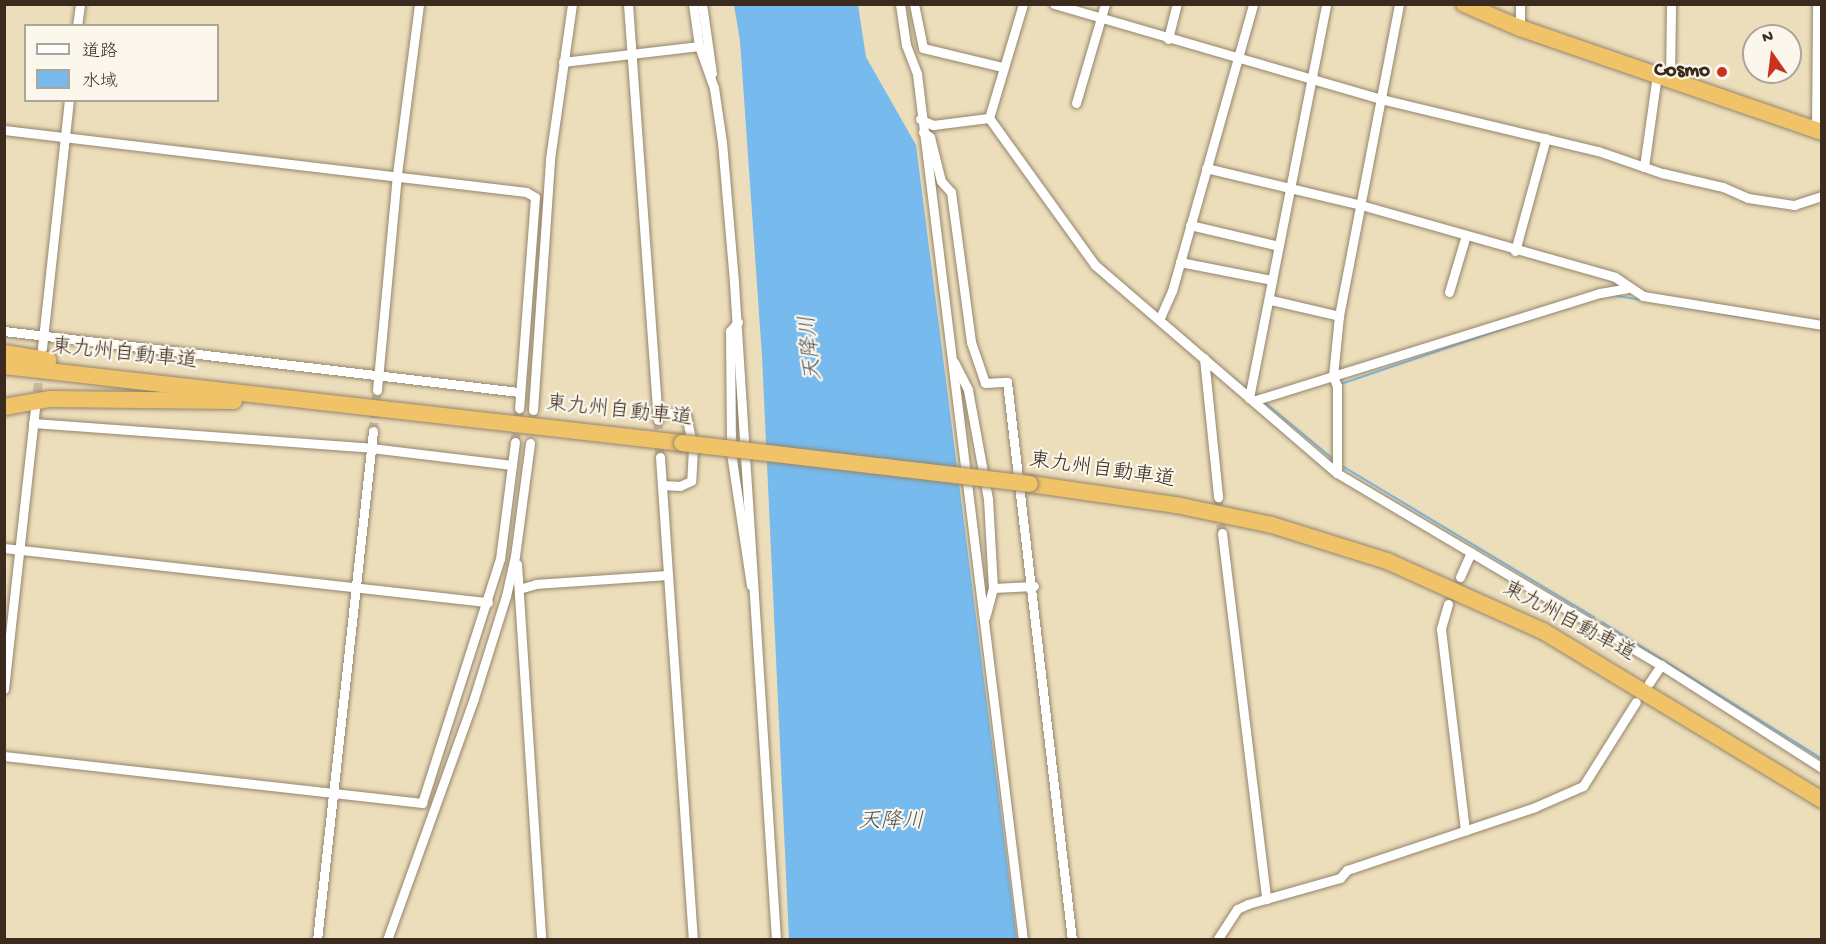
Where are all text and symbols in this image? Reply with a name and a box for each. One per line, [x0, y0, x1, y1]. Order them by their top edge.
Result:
legend [24, 24, 219, 102]
north arrow [1742, 24, 1802, 84]
text: N [1761, 28, 1775, 48]
text: 道路 [82, 42, 118, 63]
place label: Cosmo [1654, 59, 1710, 85]
marker: Cosmo [1715, 65, 1729, 79]
text: 水域 [82, 72, 118, 93]
water label: 天降川 [796, 314, 830, 382]
street label: 東九州自動車道 [50, 336, 198, 376]
street label: 東九州自動車道 [545, 393, 693, 433]
street label: 東九州自動車道 [1027, 449, 1177, 495]
street label: 東九州自動車道 [1497, 577, 1639, 669]
water label: 天降川 [858, 811, 924, 837]

